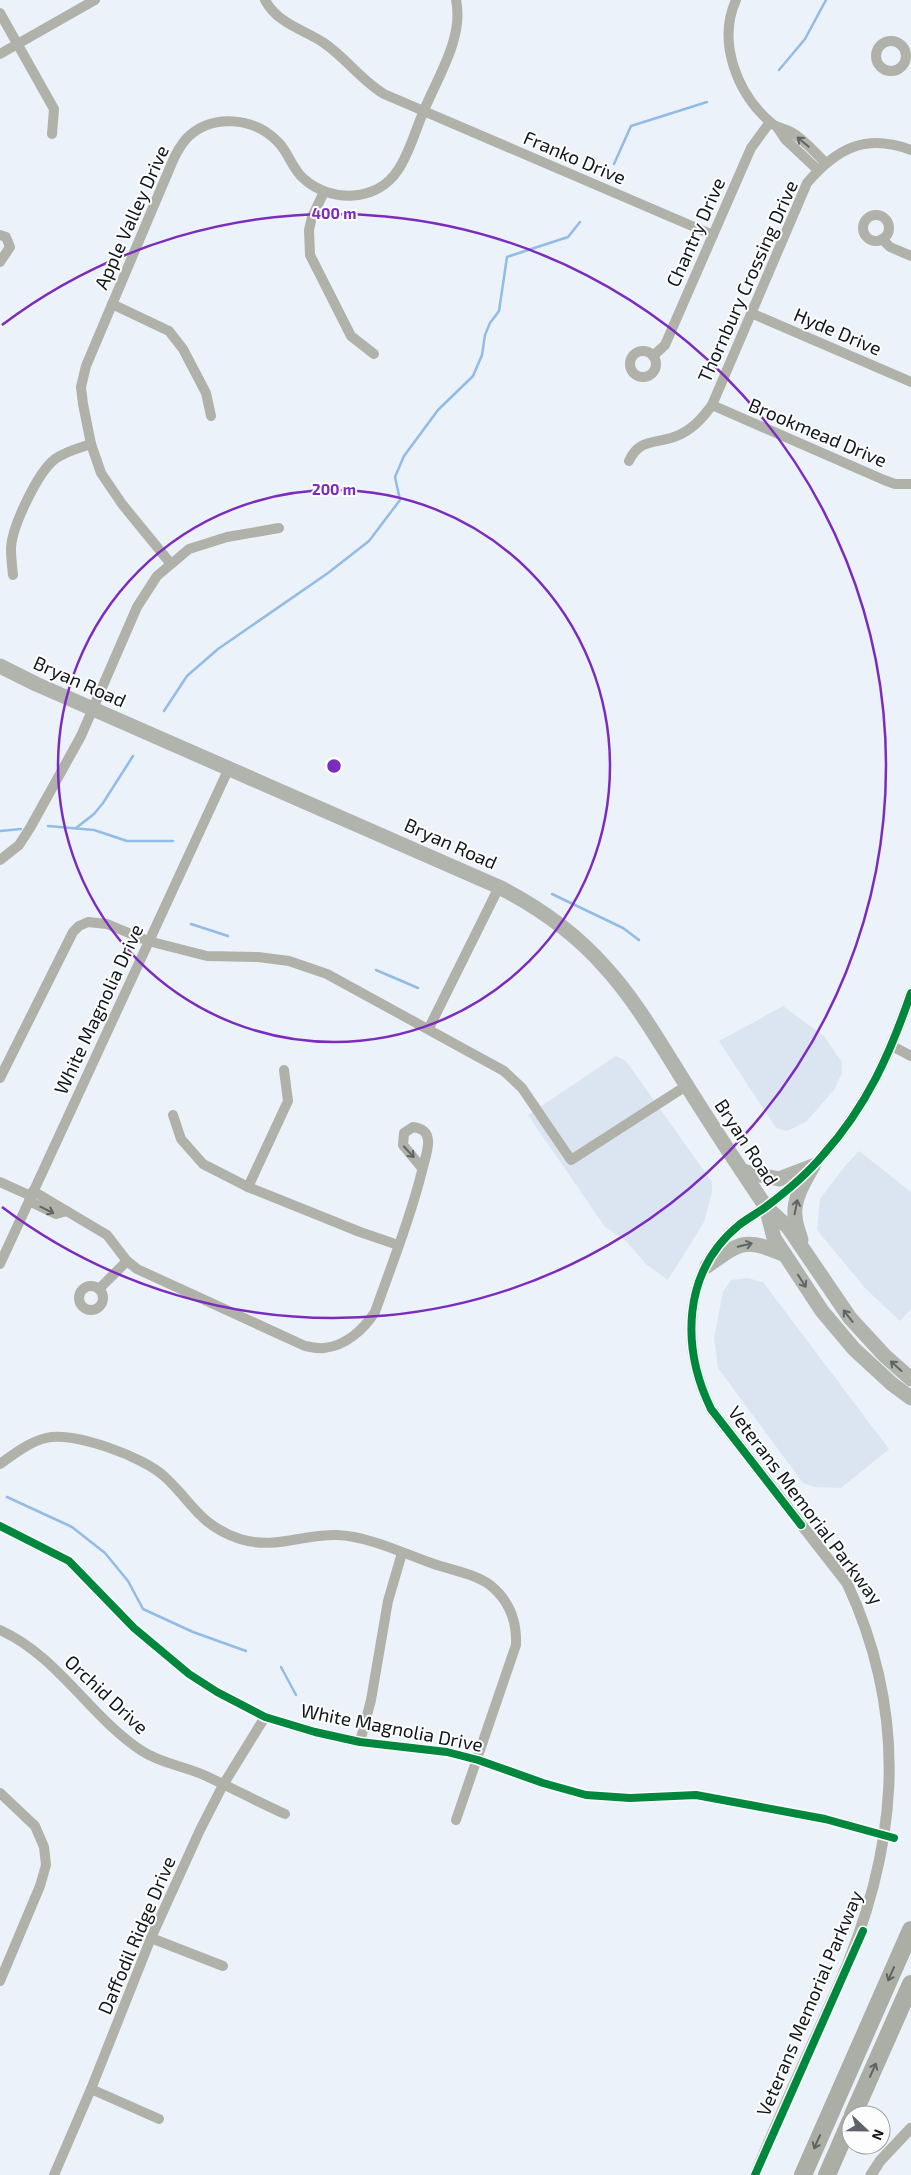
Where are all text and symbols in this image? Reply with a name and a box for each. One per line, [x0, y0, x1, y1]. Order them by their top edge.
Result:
street label: Franko Drive [521, 125, 629, 189]
one-way arrow [797, 137, 810, 148]
street label: Apple Valley Drive [89, 141, 173, 293]
street label: Chantry Drive [661, 174, 729, 290]
street label: Thornbury Crossing Drive [692, 176, 802, 386]
text: 400 m [312, 204, 356, 222]
street label: Hyde Drive [791, 302, 885, 360]
street label: Brookmead Drive [745, 393, 891, 471]
text: 200 m [312, 480, 356, 498]
street label: Bryan Road [30, 650, 130, 712]
centre of rings [325, 757, 343, 775]
street label: Bryan Road [401, 812, 501, 874]
street label: White Magnolia Drive [48, 920, 148, 1098]
street label: Bryan Road [710, 1094, 784, 1190]
one-way arrow [403, 1145, 415, 1158]
one-way arrow [792, 1200, 802, 1216]
one-way arrow [39, 1206, 54, 1215]
one-way arrow [736, 1240, 752, 1249]
one-way arrow [797, 1274, 807, 1288]
one-way arrow [843, 1310, 854, 1323]
one-way arrow [889, 1360, 902, 1372]
street label: Veterans Memorial Parkway [724, 1401, 888, 1609]
street label: Orchid Drive [61, 1650, 153, 1738]
street label: White Magnolia Drive [299, 1698, 485, 1756]
street label: Daffodil Ridge Drive [92, 1852, 180, 2018]
street label: Veterans Memorial Parkway [751, 1887, 867, 2119]
one-way arrow [886, 1966, 896, 1981]
one-way arrow [868, 2063, 878, 2078]
north arrow [841, 2105, 891, 2155]
text: N [869, 2127, 888, 2143]
one-way arrow [812, 2134, 822, 2149]

